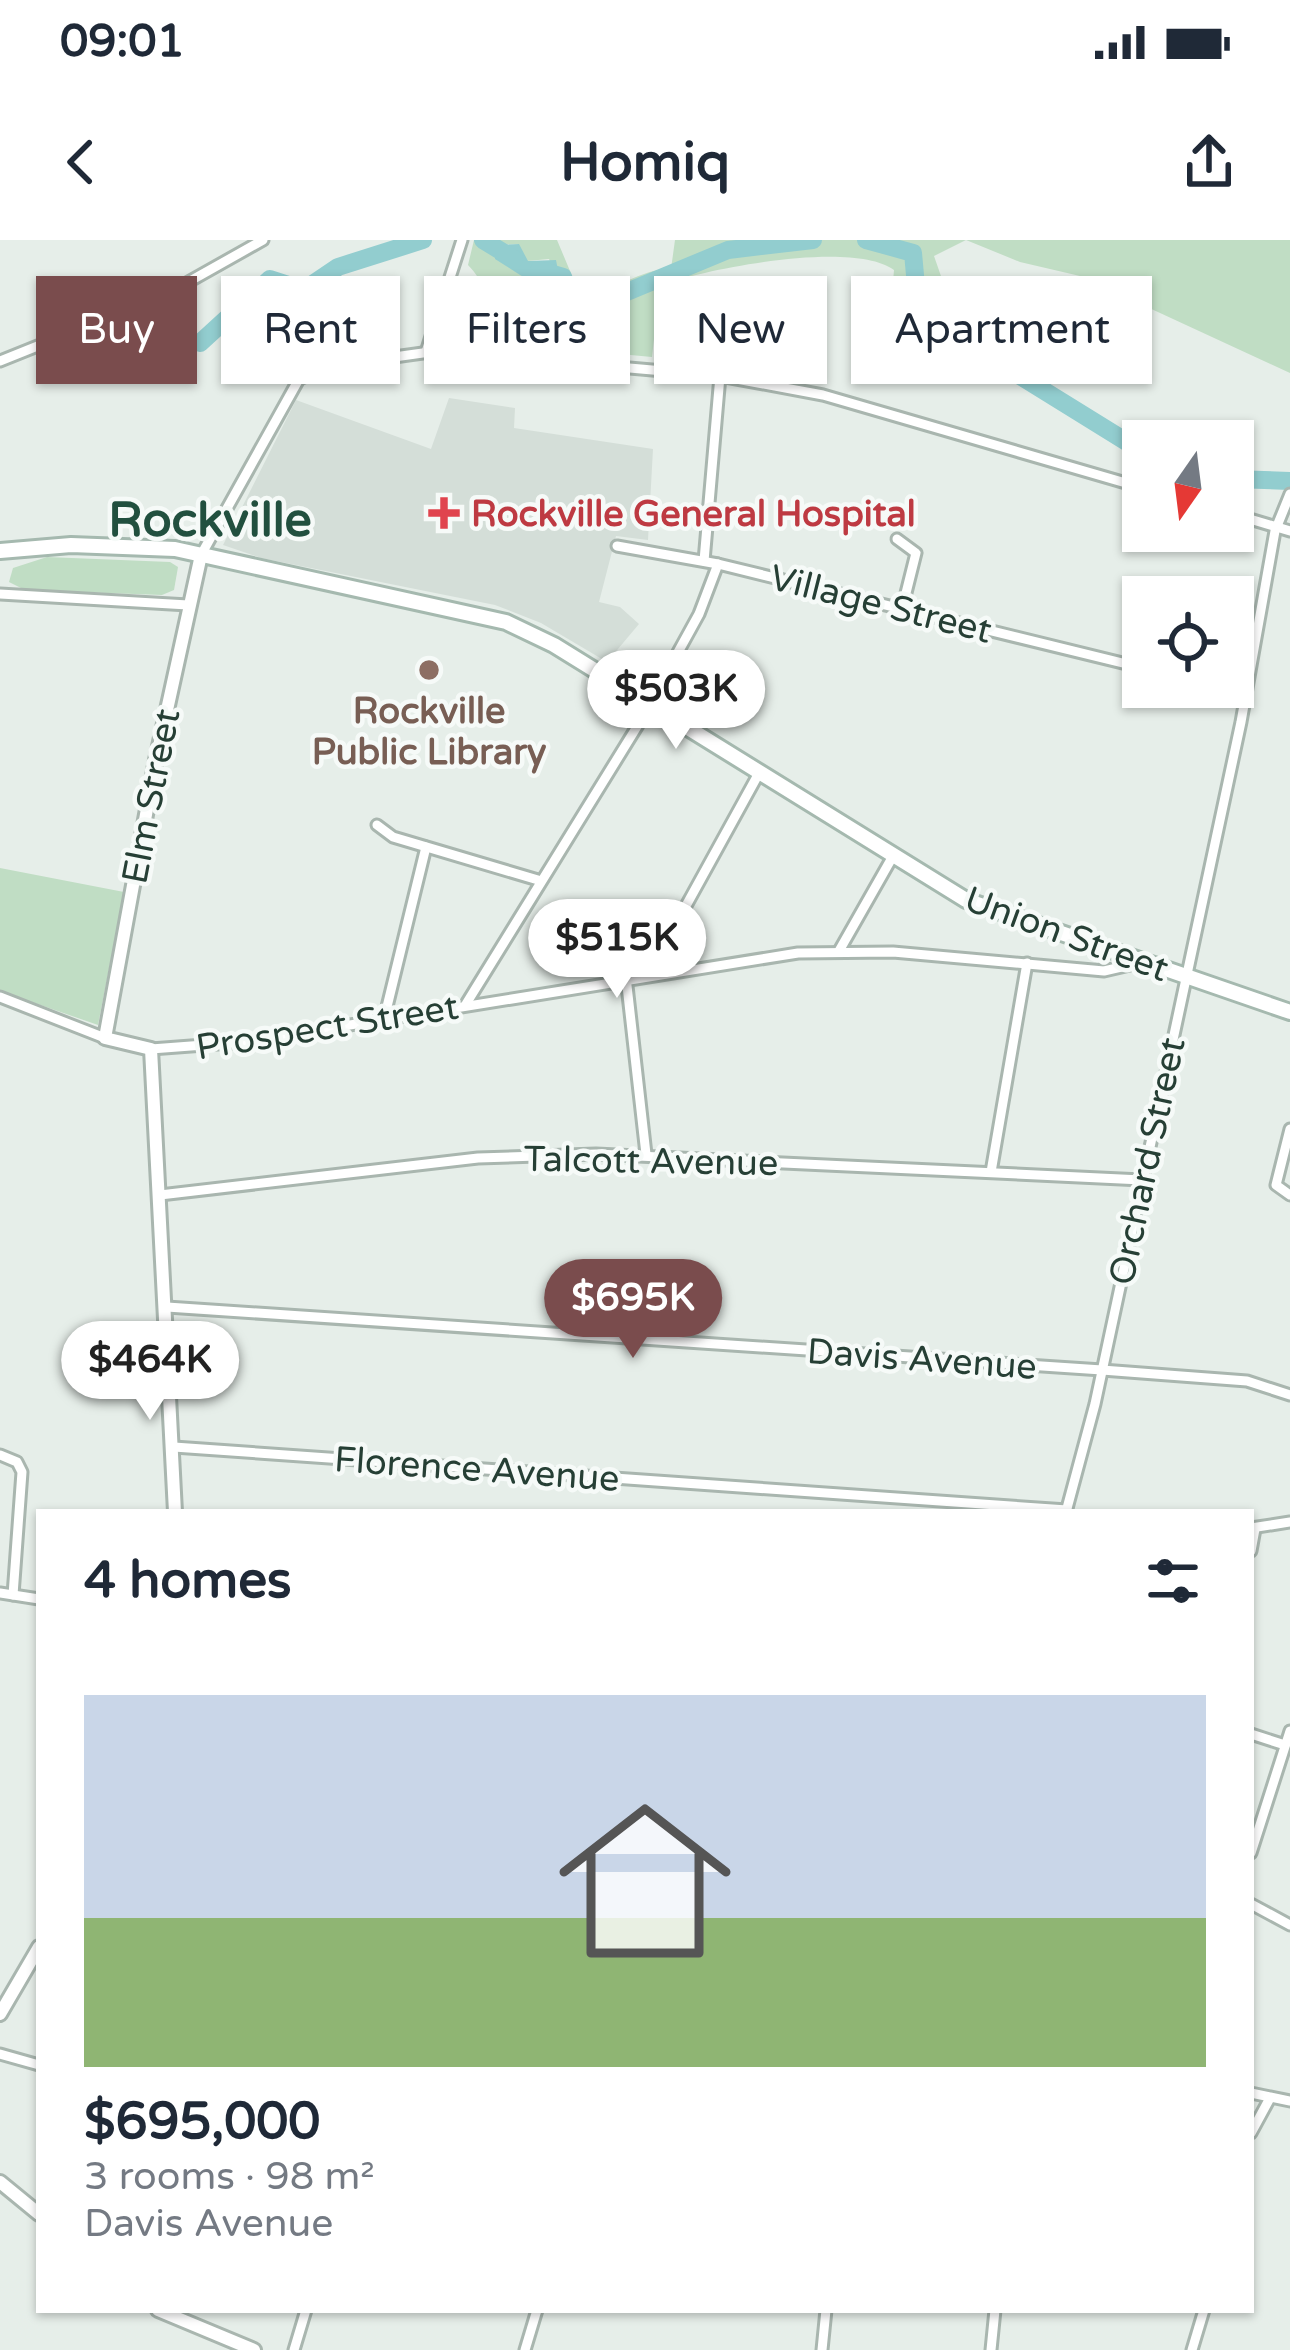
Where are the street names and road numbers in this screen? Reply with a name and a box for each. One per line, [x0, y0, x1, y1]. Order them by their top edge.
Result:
street label: Village Street [765, 556, 996, 653]
street label: Elm Street [113, 705, 189, 887]
street label: Union Street [959, 878, 1174, 991]
street label: Prospect Street [193, 986, 461, 1069]
street label: Orchard Street [1100, 1034, 1195, 1289]
street label: Talcott Avenue [523, 1138, 779, 1185]
street label: Davis Avenue [806, 1330, 1038, 1389]
street label: Florence Avenue [333, 1438, 621, 1501]

